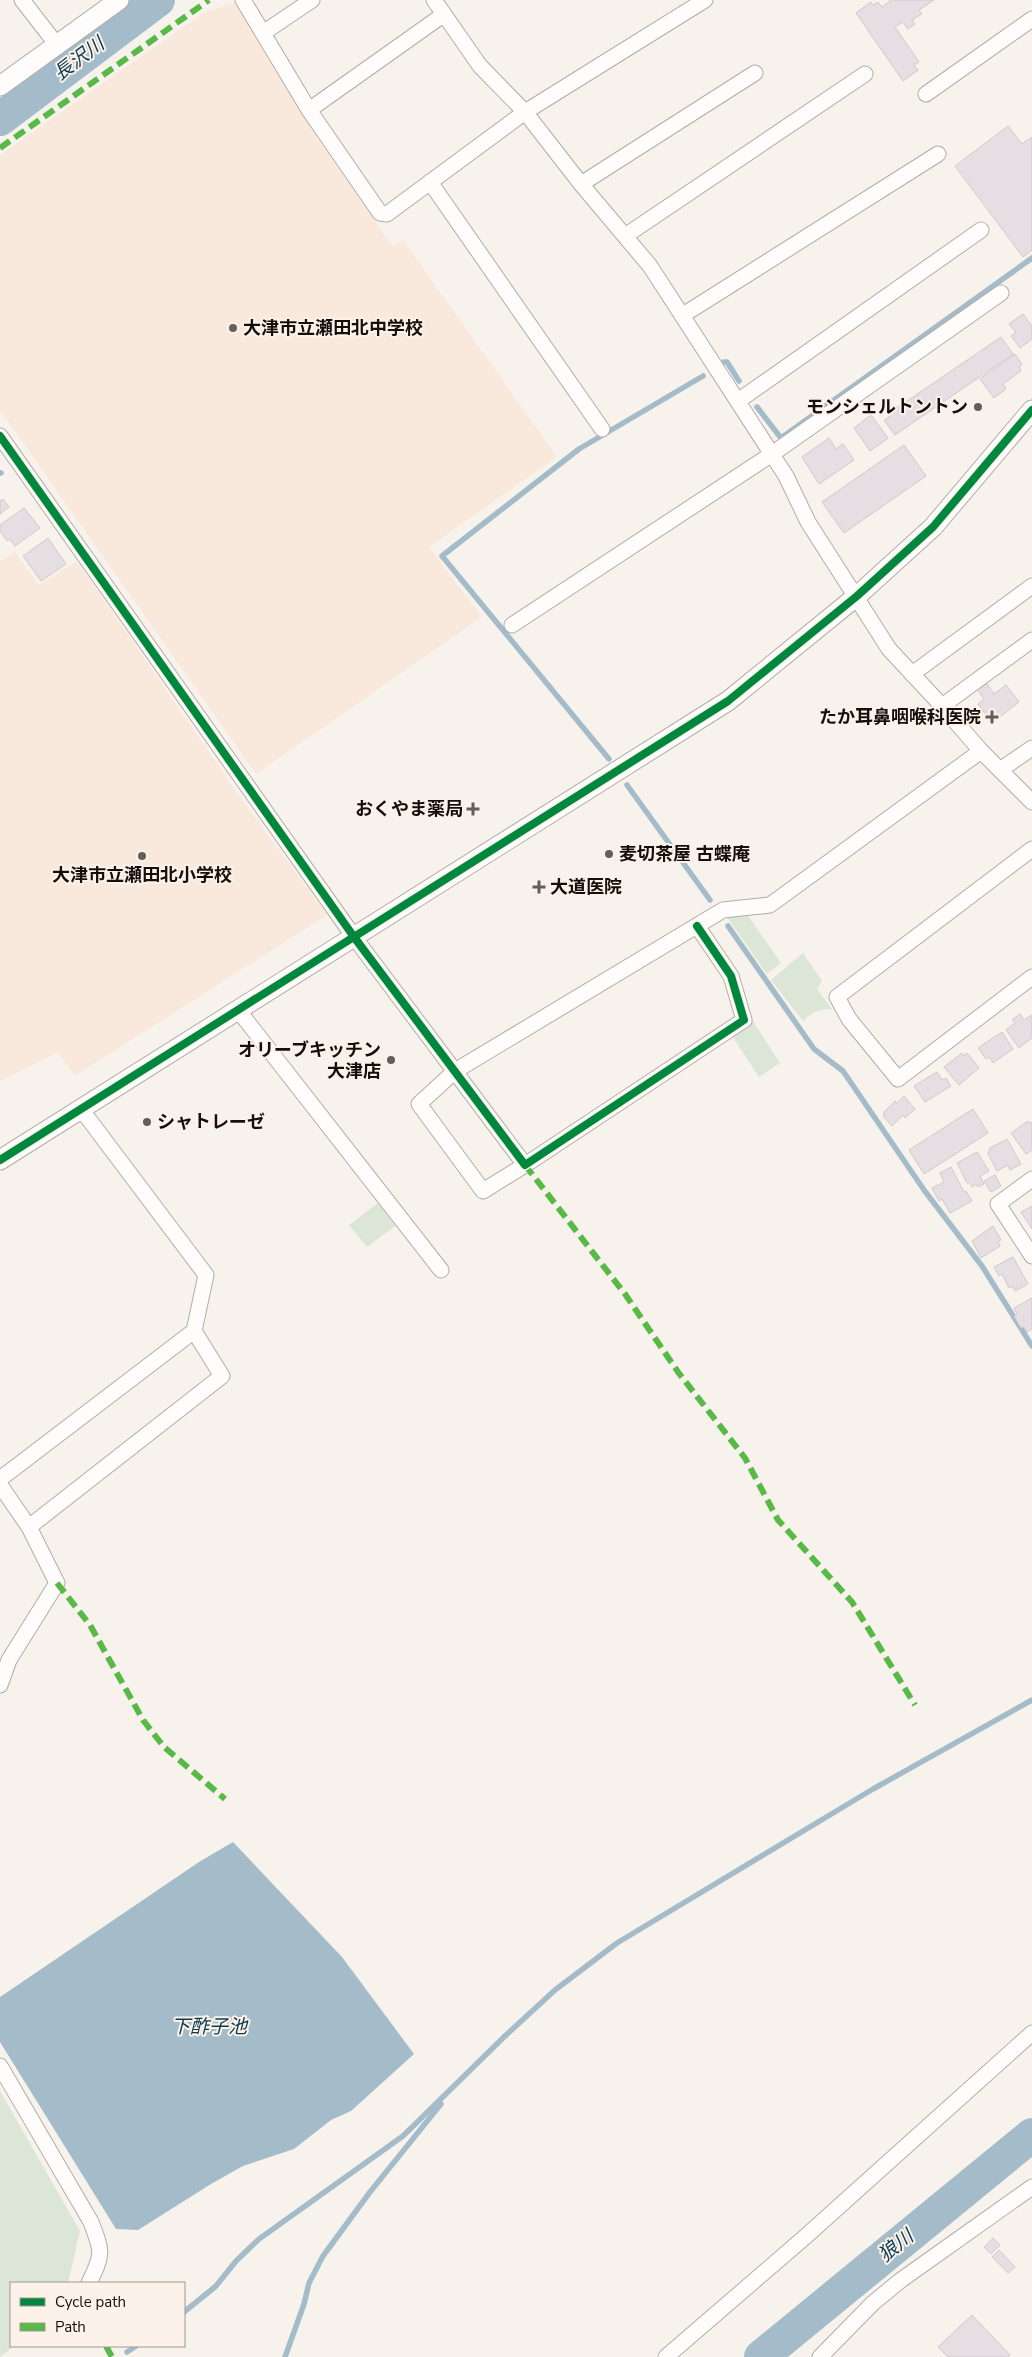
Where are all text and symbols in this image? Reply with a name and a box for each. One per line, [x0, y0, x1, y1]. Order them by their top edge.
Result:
water label: 長沢川 [48, 30, 111, 87]
place label: 大津市立瀬田北中学校 [243, 316, 423, 340]
marker: 大津市立瀬田北中学校 [227, 322, 239, 334]
place label: モンシェルトントン [806, 395, 968, 419]
marker: モンシェルトントン [972, 401, 984, 413]
place label: たか耳鼻咽喉科医院 [819, 705, 981, 729]
marker: たか耳鼻咽喉科医院 [985, 710, 999, 724]
place label: おくやま薬局 [355, 797, 463, 821]
marker: おくやま薬局 [467, 803, 479, 815]
place label: 麦切茶屋 古蝶庵 [619, 842, 750, 866]
marker: 麦切茶屋 古蝶庵 [603, 848, 615, 860]
marker: 大津市立瀬田北小学校 [136, 850, 148, 862]
place label: 大津市立瀬田北小学校 [52, 863, 232, 887]
place label: 大道医院 [550, 875, 622, 899]
marker: 大道医院 [532, 880, 546, 894]
place label: オリーブキッチン 大津店 [238, 1038, 381, 1083]
marker: オリーブキッチン 大津店 [385, 1054, 397, 1066]
place label: シャトレーゼ [157, 1110, 265, 1134]
marker: シャトレーゼ [141, 1116, 153, 1128]
water label: 下酢子池 [171, 2014, 249, 2040]
water label: 狼川 [873, 2223, 920, 2268]
legend [10, 2282, 185, 2347]
text: Cycle path [55, 2292, 126, 2312]
text: Path [55, 2317, 86, 2337]

